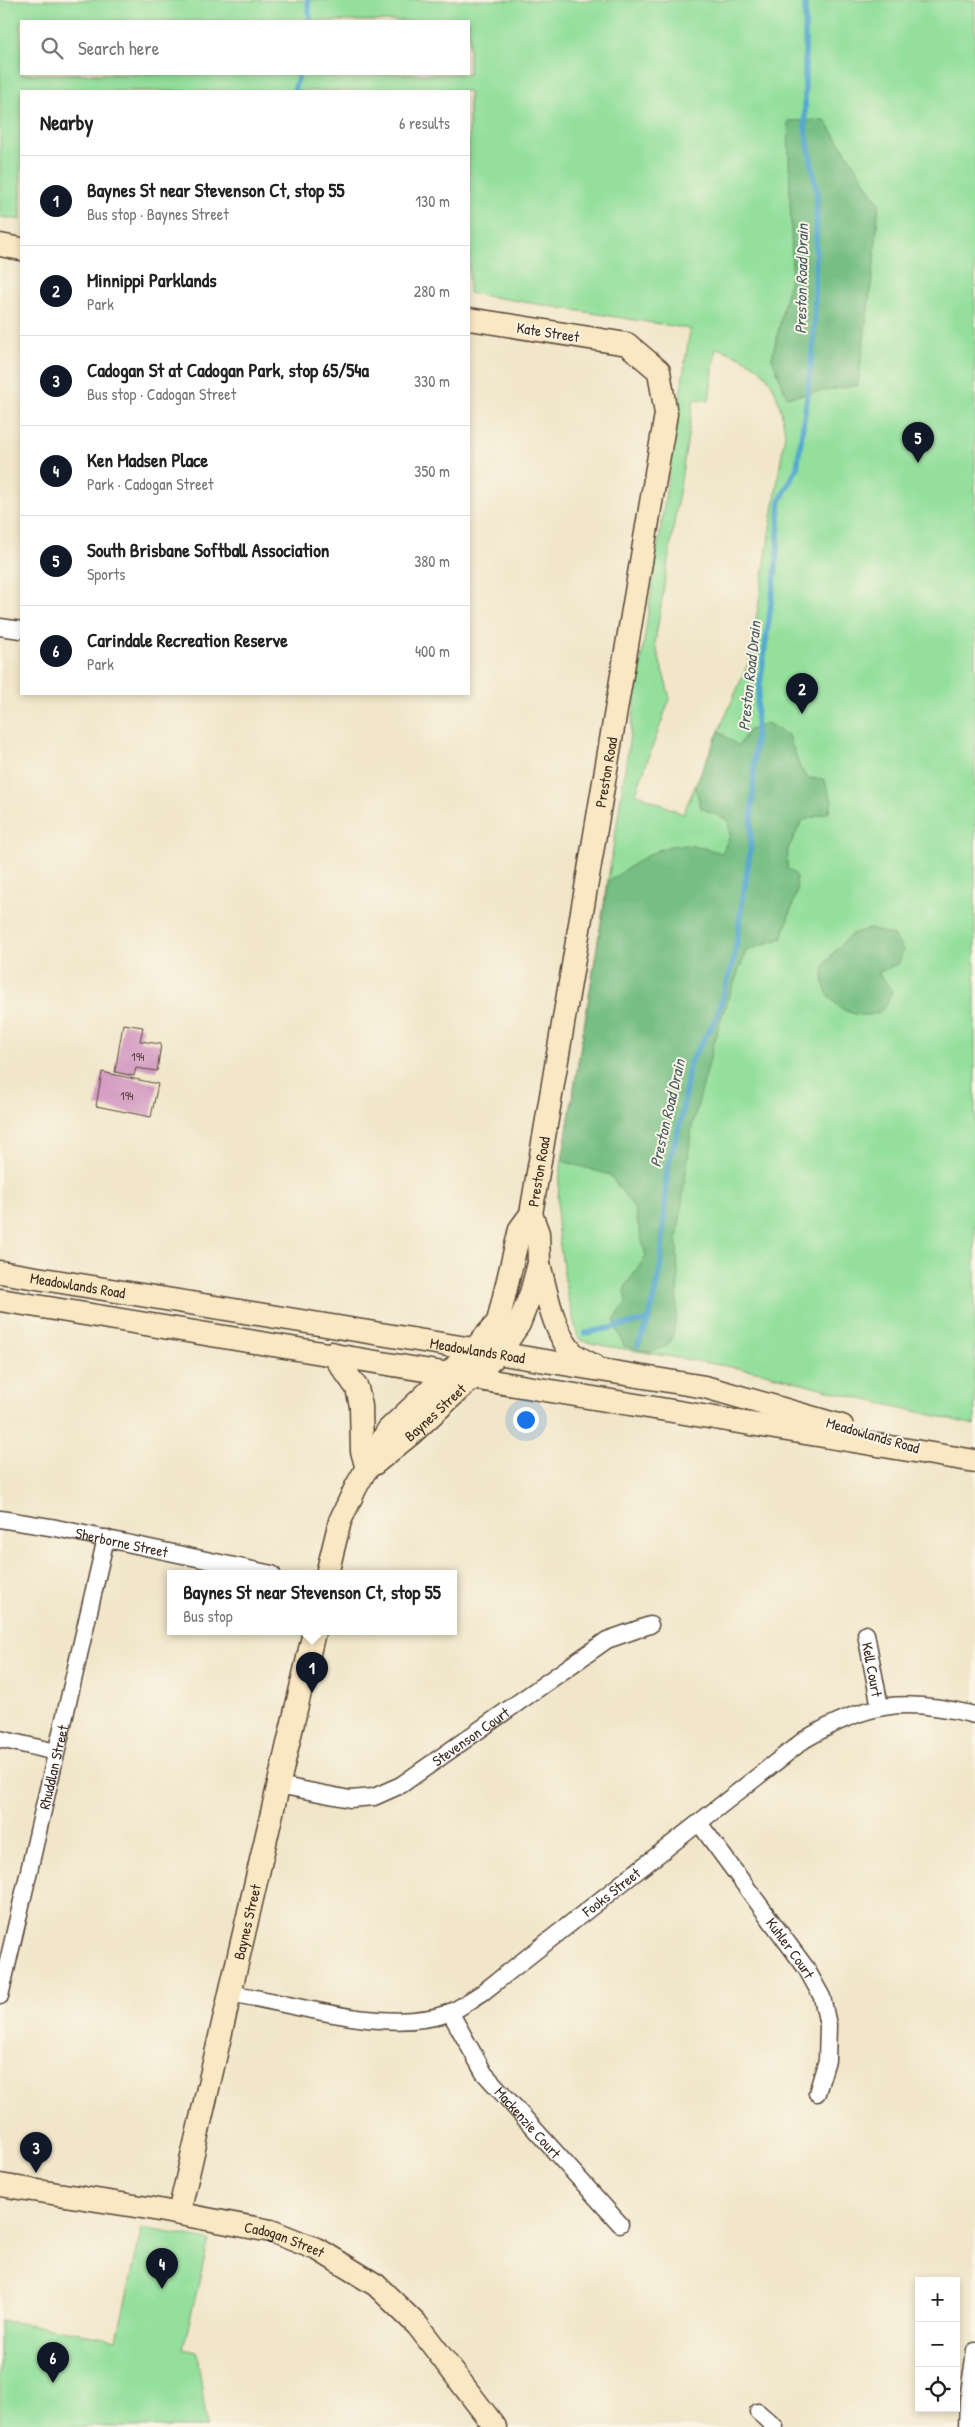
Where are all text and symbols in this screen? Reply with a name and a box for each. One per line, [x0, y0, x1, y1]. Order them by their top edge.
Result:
search box [20, 20, 470, 75]
icon: search [38, 34, 66, 62]
text: Search here [78, 35, 159, 61]
text: Nearby [40, 108, 93, 137]
text: 6 results [399, 112, 450, 134]
text: Baynes St near Stevenson Ct, stop 55 [87, 177, 345, 203]
text: 1 [53, 190, 59, 212]
text: 130 m [415, 190, 450, 212]
text: Bus stop · Baynes Street [87, 203, 229, 225]
water label: Preston Road Drain [789, 222, 813, 334]
text: Minnippi Parklands [87, 267, 217, 293]
text: 2 [52, 280, 60, 302]
text: 280 m [414, 280, 450, 302]
text: Park [87, 293, 114, 315]
street label: Kate Street [515, 317, 582, 347]
text: Cadogan St at Cadogan Park, stop 65/54a [87, 357, 369, 383]
text: 3 [52, 370, 60, 392]
text: 330 m [414, 370, 450, 392]
text: Bus stop · Cadogan Street [87, 383, 236, 405]
pin: 5 [902, 422, 934, 463]
text: Ken Madsen Place [87, 447, 208, 473]
text: 4 [53, 460, 59, 482]
text: 350 m [414, 460, 450, 482]
text: Park · Cadogan Street [87, 473, 214, 495]
text: South Brisbane Softball Association [87, 537, 329, 563]
text: 5 [53, 550, 59, 572]
text: 380 m [414, 550, 450, 572]
text: Sports [87, 563, 125, 585]
water label: Preston Road Drain [732, 618, 766, 732]
text: Carindale Recreation Reserve [87, 627, 288, 653]
text: 6 [53, 640, 59, 662]
text: 400 m [415, 640, 450, 662]
text: Park [87, 653, 114, 675]
pin: 2 [786, 673, 818, 714]
street label: Preston Road [589, 735, 622, 809]
house number: 194 [131, 1048, 145, 1065]
water label: Preston Road Drain [644, 1055, 690, 1169]
house number: 194 [120, 1087, 134, 1104]
street label: Preston Road [522, 1135, 554, 1208]
street label: Meadowlands Road [29, 1267, 127, 1303]
street label: Meadowlands Road [429, 1332, 527, 1368]
street label: Baynes Street [400, 1378, 471, 1446]
your location [513, 1407, 539, 1433]
street label: Meadowlands Road [824, 1412, 922, 1458]
street label: Sherborne Street [74, 1522, 171, 1562]
popup [167, 1570, 457, 1635]
text: Baynes St near Stevenson Ct, stop 55 [183, 1579, 441, 1605]
text: Bus stop [183, 1605, 233, 1627]
street label: Kell Court [857, 1640, 888, 1699]
pin: 1 [296, 1652, 328, 1693]
street label: Stevenson Court [428, 1701, 514, 1771]
street label: Rhuddlan Street [33, 1722, 73, 1811]
street label: Fooks Street [577, 1862, 645, 1922]
street label: Baynes Street [228, 1881, 266, 1962]
street label: Kuhler Court [762, 1913, 820, 1983]
street label: Mackenzie Court [490, 2082, 567, 2163]
pin: 3 [20, 2132, 52, 2173]
street label: Cadogan Street [243, 2216, 330, 2262]
pin: 4 [146, 2248, 178, 2289]
map controls [915, 2277, 960, 2412]
button: + [915, 2277, 960, 2322]
button: − [915, 2322, 960, 2367]
pin: 6 [37, 2342, 69, 2383]
button: locate [915, 2367, 960, 2412]

